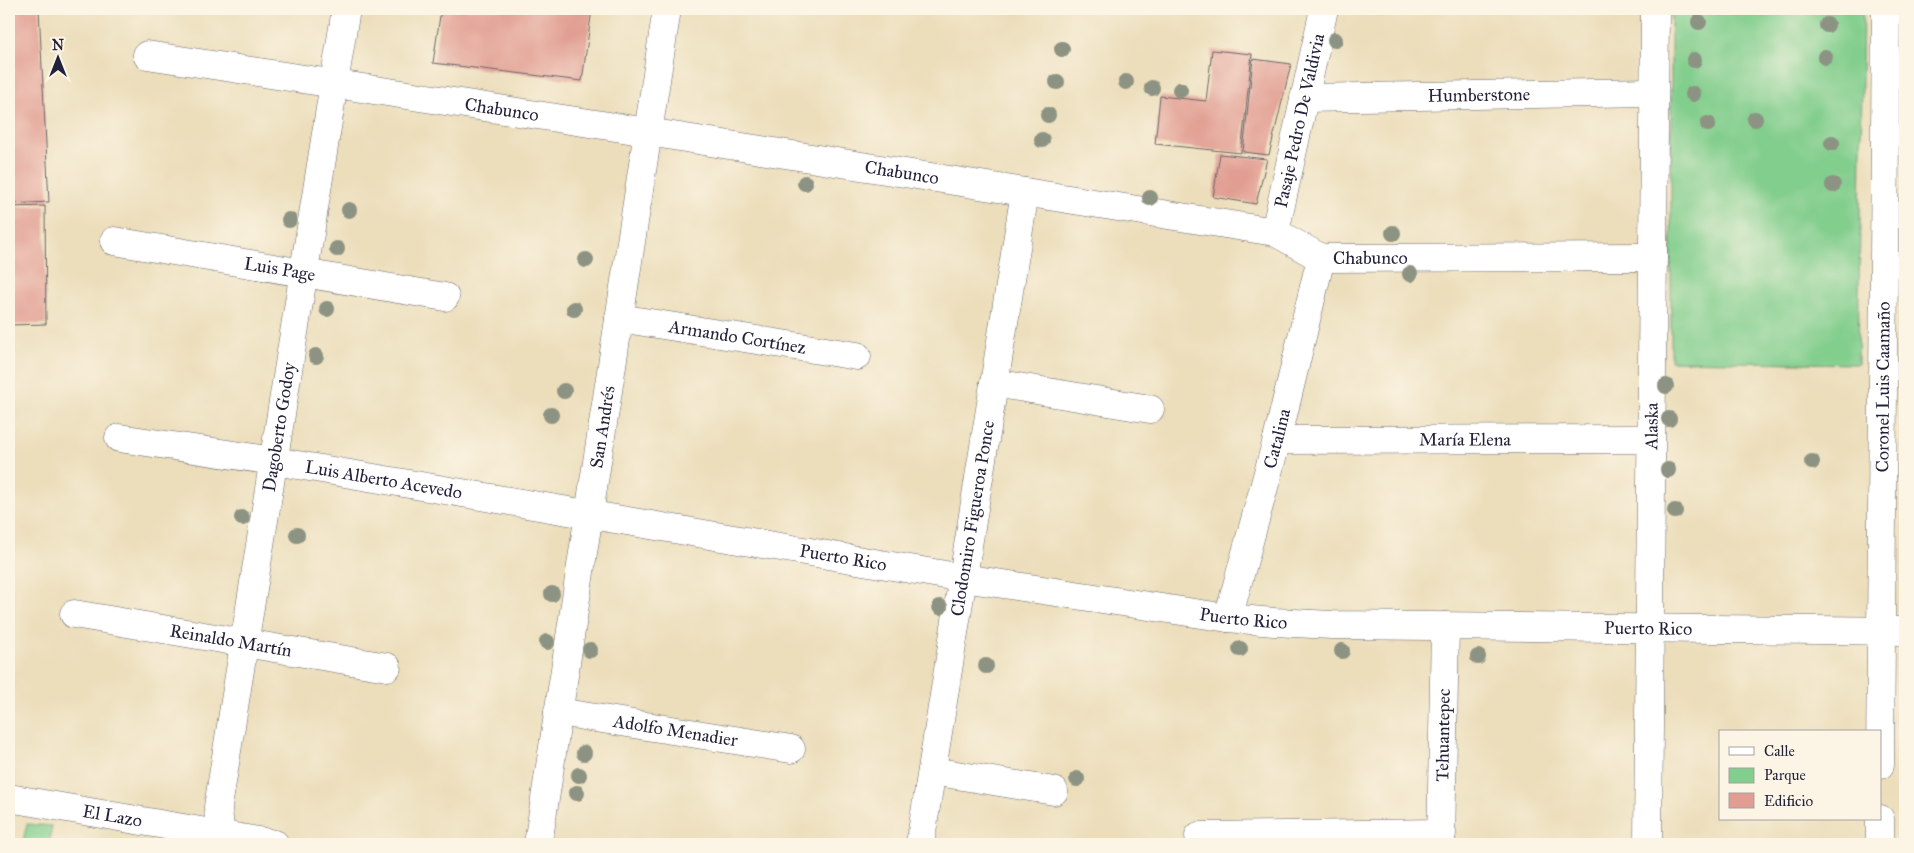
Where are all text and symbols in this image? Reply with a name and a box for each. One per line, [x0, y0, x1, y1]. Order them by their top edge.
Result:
street label: Pasaje Pedro De Valdivia [1270, 31, 1329, 210]
north arrow [32, 32, 82, 82]
text: N [52, 37, 64, 54]
street label: Humberstone [1428, 83, 1530, 107]
street label: Chabunco [463, 93, 540, 126]
street label: Chabunco [863, 156, 941, 189]
street label: Chabunco [1333, 247, 1408, 269]
street label: Luis Page [242, 252, 317, 286]
street label: Coronel Luis Caamaño [1871, 301, 1895, 473]
street label: Armando Cortínez [666, 315, 808, 359]
street label: Dagoberto Godoy [258, 360, 300, 493]
street label: San Andrés [585, 384, 620, 470]
street label: Alaska [1640, 402, 1663, 451]
street label: Catalina [1259, 406, 1295, 471]
street label: Clodomiro Figueroa Ponce [946, 419, 999, 618]
street label: María Elena [1419, 428, 1511, 451]
street label: Luis Alberto Acevedo [303, 455, 464, 504]
street label: Puerto Rico [798, 539, 888, 576]
street label: Puerto Rico [1198, 603, 1288, 634]
street label: Puerto Rico [1604, 617, 1692, 640]
street label: Reinaldo Martín [168, 619, 294, 662]
street label: Tehuantepec [1431, 688, 1455, 782]
street label: Adolfo Menadier [611, 710, 740, 751]
legend [1719, 730, 1882, 820]
text: Calle [1764, 742, 1795, 760]
text: Parque [1764, 766, 1806, 785]
text: Edificio [1764, 792, 1813, 810]
street label: El Lazo [81, 800, 144, 832]

